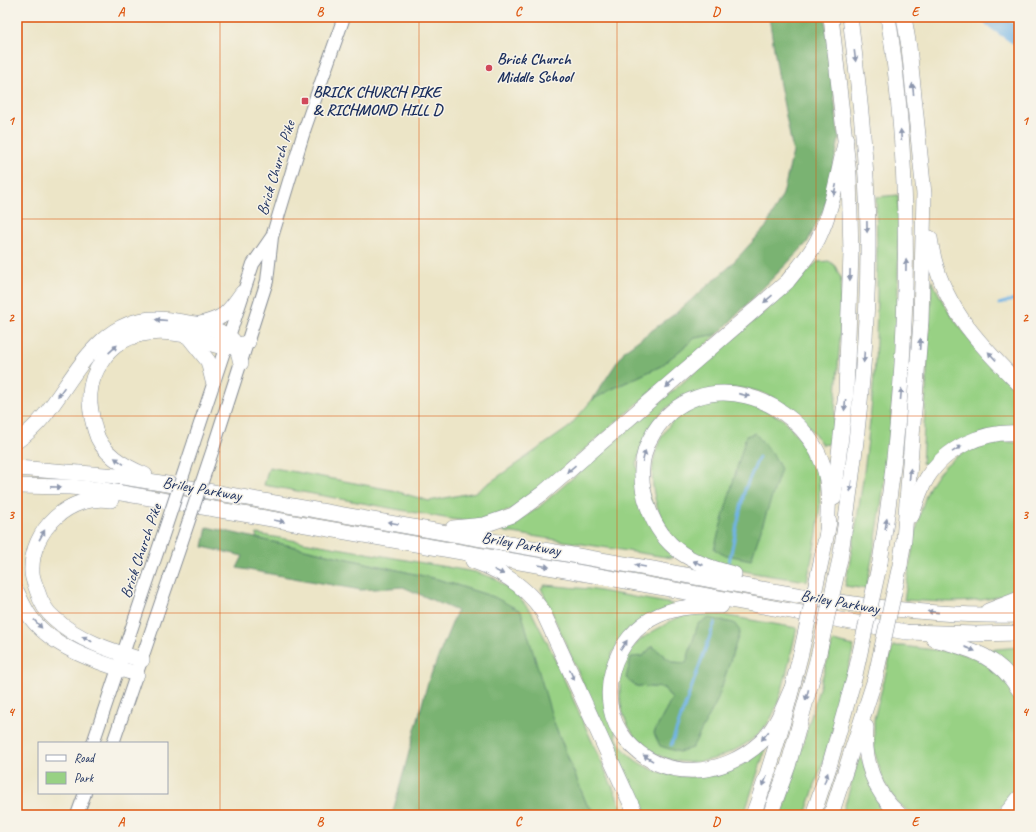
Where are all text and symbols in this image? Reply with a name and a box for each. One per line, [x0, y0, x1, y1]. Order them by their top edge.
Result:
text: A [118, 4, 126, 20]
text: B [317, 4, 325, 20]
text: C [515, 4, 523, 20]
text: D [712, 4, 721, 20]
text: E [912, 4, 921, 20]
place label: Brick Church Middle School [497, 49, 575, 87]
one-way arrow [852, 50, 858, 62]
marker: Brick Church Middle School [484, 63, 494, 73]
place label: BRICK CHURCH PIKE & RICHMOND HILL D [313, 82, 444, 120]
one-way arrow [910, 82, 916, 95]
marker: BRICK CHURCH PIKE & RICHMOND HILL D [300, 96, 310, 106]
text: 1 [8, 113, 16, 129]
text: 1 [1022, 113, 1030, 129]
street label: Brick Church Pike [252, 116, 300, 218]
one-way arrow [897, 129, 904, 141]
one-way arrow [831, 184, 837, 197]
one-way arrow [864, 221, 871, 233]
one-way arrow [903, 258, 909, 271]
one-way arrow [847, 269, 854, 281]
one-way arrow [762, 294, 773, 303]
text: 2 [8, 310, 15, 326]
text: 2 [1022, 310, 1029, 326]
one-way arrow [155, 316, 167, 323]
one-way arrow [916, 338, 923, 350]
one-way arrow [108, 344, 118, 353]
one-way arrow [861, 351, 868, 363]
one-way arrow [987, 351, 996, 361]
one-way arrow [664, 380, 675, 389]
one-way arrow [57, 386, 65, 397]
one-way arrow [897, 388, 904, 400]
one-way arrow [738, 393, 750, 399]
one-way arrow [841, 399, 848, 411]
one-way arrow [952, 445, 962, 453]
one-way arrow [642, 450, 648, 462]
one-way arrow [114, 457, 124, 465]
one-way arrow [566, 464, 576, 473]
one-way arrow [906, 467, 913, 480]
street label: Briley Parkway [161, 472, 245, 506]
one-way arrow [848, 480, 854, 492]
one-way arrow [50, 484, 63, 490]
street label: Brick Church Pike [116, 500, 167, 601]
text: 3 [8, 507, 15, 523]
text: 3 [1022, 507, 1029, 523]
one-way arrow [273, 518, 285, 524]
one-way arrow [883, 518, 889, 530]
one-way arrow [387, 520, 399, 526]
street label: Briley Parkway [480, 527, 564, 561]
one-way arrow [38, 529, 45, 541]
one-way arrow [692, 560, 704, 566]
one-way arrow [634, 563, 646, 569]
one-way arrow [538, 564, 550, 570]
one-way arrow [494, 569, 505, 575]
street label: Briley Parkway [799, 585, 883, 619]
one-way arrow [927, 609, 939, 615]
one-way arrow [34, 619, 43, 630]
one-way arrow [81, 635, 93, 642]
one-way arrow [620, 640, 628, 651]
one-way arrow [965, 647, 977, 653]
one-way arrow [569, 669, 576, 681]
one-way arrow [804, 689, 810, 701]
text: 4 [8, 704, 16, 720]
text: 4 [1022, 704, 1030, 720]
one-way arrow [761, 730, 770, 741]
legend [38, 742, 168, 794]
text: Road [74, 750, 96, 766]
one-way arrow [643, 754, 653, 762]
text: Park [74, 770, 95, 786]
one-way arrow [823, 772, 829, 784]
one-way arrow [762, 776, 768, 788]
text: A [118, 814, 126, 830]
text: B [317, 814, 325, 830]
text: C [515, 814, 523, 830]
text: D [712, 814, 721, 830]
text: E [912, 814, 921, 830]

